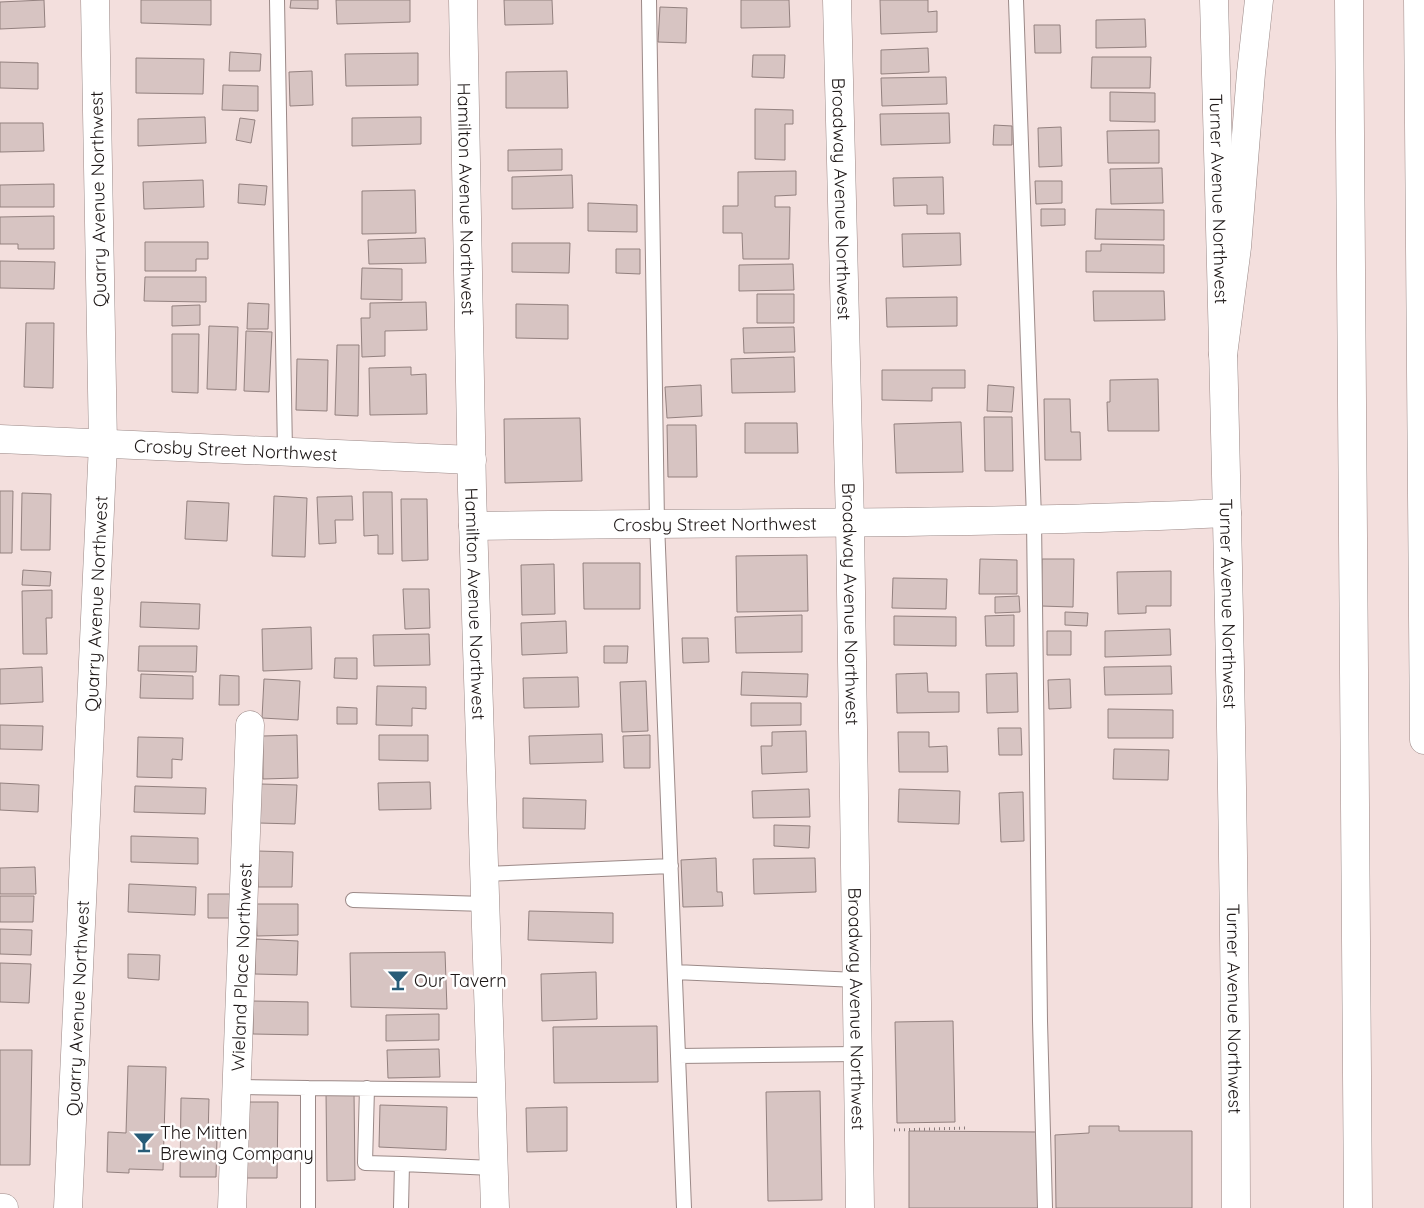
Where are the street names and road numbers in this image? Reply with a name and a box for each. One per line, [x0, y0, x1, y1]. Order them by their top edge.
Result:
street label: Broadway Avenue Northwest [827, 77, 856, 321]
street label: Hamilton Avenue Northwest [453, 83, 480, 315]
street label: Quarry Avenue Northwest [85, 91, 111, 307]
street label: Turner Avenue Northwest [1205, 93, 1233, 304]
street label: Crosby Street Northwest [134, 433, 338, 465]
street label: Broadway Avenue Northwest [837, 482, 864, 725]
street label: Hamilton Avenue Northwest [460, 487, 491, 720]
street label: Quarry Avenue Northwest [79, 495, 112, 712]
street label: Turner Avenue Northwest [1215, 498, 1242, 709]
street label: Crosby Street Northwest [613, 511, 817, 536]
street label: Wieland Place Northwest [226, 863, 256, 1072]
street label: Broadway Avenue Northwest [844, 887, 870, 1130]
street label: Quarry Avenue Northwest [61, 900, 94, 1117]
street label: Turner Avenue Northwest [1222, 903, 1247, 1114]

